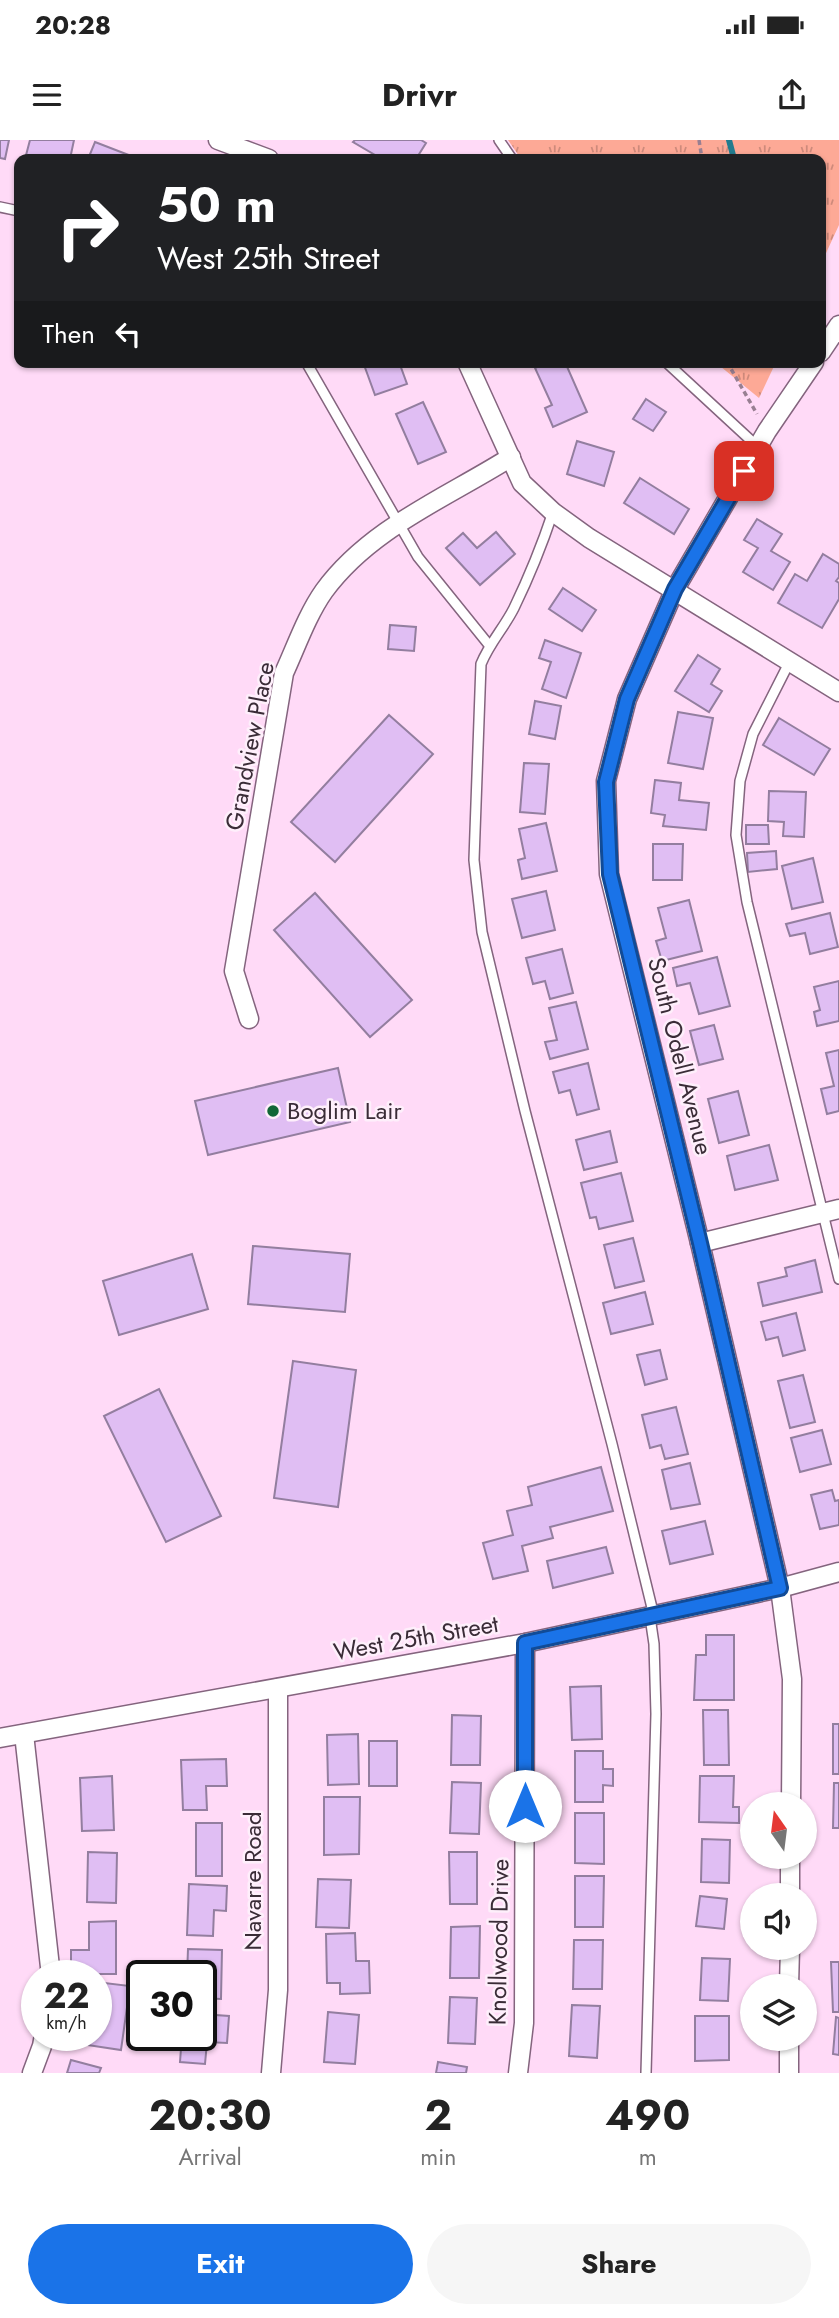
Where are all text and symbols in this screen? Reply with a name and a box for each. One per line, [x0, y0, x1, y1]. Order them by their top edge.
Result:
text: 20:28 [35, 6, 111, 44]
text: Drivr [382, 72, 457, 118]
icon: menu [28, 76, 66, 114]
icon: share [773, 76, 811, 114]
text: 50 m [157, 170, 276, 240]
icon: right [42, 182, 133, 273]
text: West 25th Street [157, 235, 379, 281]
text: Then [42, 315, 95, 353]
icon: left [109, 315, 147, 353]
pin [714, 441, 774, 501]
icon: arrive [725, 452, 763, 490]
street label: Grandview Place [216, 659, 283, 833]
street label: South Odell Avenue [639, 953, 722, 1158]
place label: Boglim Lair [287, 1093, 402, 1128]
marker: Boglim Lair [265, 1103, 281, 1119]
street label: West 25th Street [331, 1606, 501, 1669]
position arrow [488, 1769, 562, 1843]
north arrow [740, 1792, 817, 1869]
map controls [740, 1792, 817, 2051]
street label: Navarre Road [235, 1811, 270, 1951]
street label: Knollwood Drive [480, 1858, 517, 2026]
button: sound [740, 1883, 817, 1960]
speed limit sign: 30 [126, 1960, 217, 2051]
text: 22 [44, 1971, 89, 2021]
button: layers [740, 1974, 817, 2051]
text: km/h [46, 2010, 87, 2036]
text: 20:30 [149, 2085, 272, 2146]
text: 2 [425, 2085, 452, 2146]
text: 490 [605, 2085, 690, 2146]
text: Arrival [178, 2140, 242, 2174]
text: min [420, 2140, 456, 2174]
text: m [639, 2140, 657, 2174]
button: Exit [28, 2224, 413, 2304]
button: Share [427, 2224, 811, 2304]

